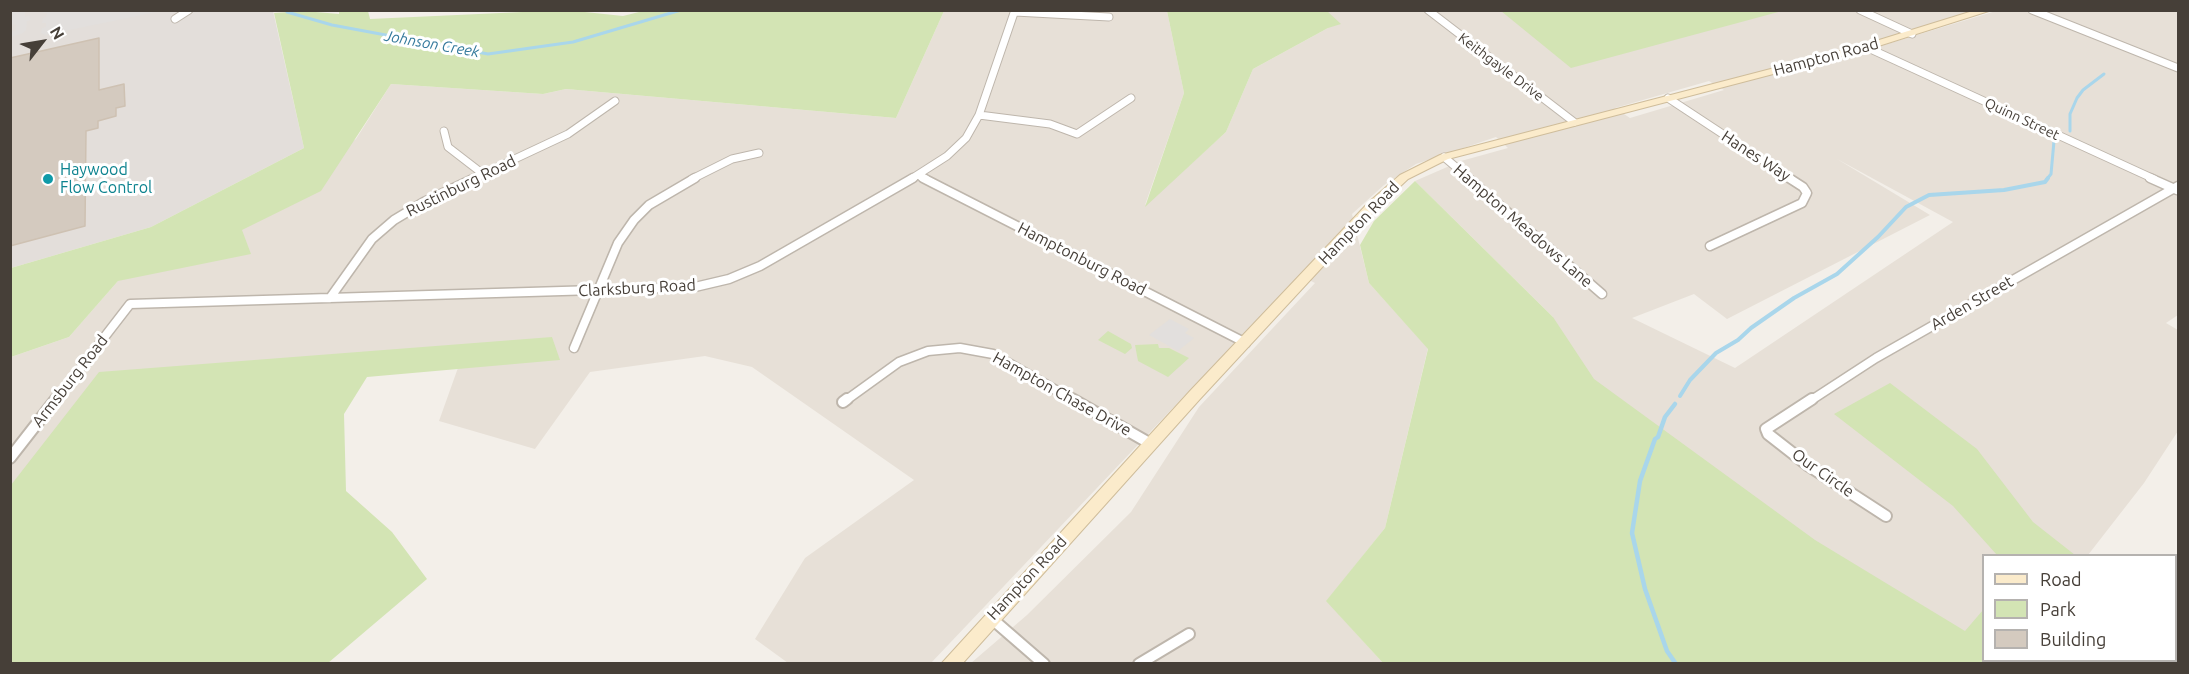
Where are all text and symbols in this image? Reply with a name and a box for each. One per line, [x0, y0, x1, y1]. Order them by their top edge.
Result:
north arrow [12, 12, 72, 72]
text: N [47, 23, 68, 42]
water label: Johnson Creek [383, 27, 481, 61]
street label: Keithgayle Drive [1455, 29, 1547, 105]
street label: Hampton Road [1771, 34, 1881, 80]
street label: Quinn Street [1982, 94, 2062, 144]
street label: Hanes Way [1718, 127, 1794, 185]
street label: Rustinburg Road [403, 151, 519, 221]
place label: Haywood Flow Control [60, 160, 152, 198]
street label: Hampton Meadows Lane [1450, 160, 1596, 292]
marker: Haywood Flow Control [41, 172, 55, 186]
street label: Hampton Road [1315, 178, 1403, 268]
street label: Hamptonburg Road [1015, 218, 1149, 300]
street label: Arden Street [1927, 272, 2017, 334]
street label: Clarksburg Road [578, 275, 696, 301]
street label: Armsburg Road [28, 331, 112, 431]
street label: Hampton Chase Drive [989, 348, 1135, 440]
street label: Our Circle [1788, 445, 1858, 501]
street label: Hampton Road [983, 532, 1071, 624]
legend [1982, 554, 2177, 662]
text: Road [2040, 569, 2082, 589]
text: Park [2040, 599, 2076, 619]
text: Building [2040, 629, 2106, 649]

